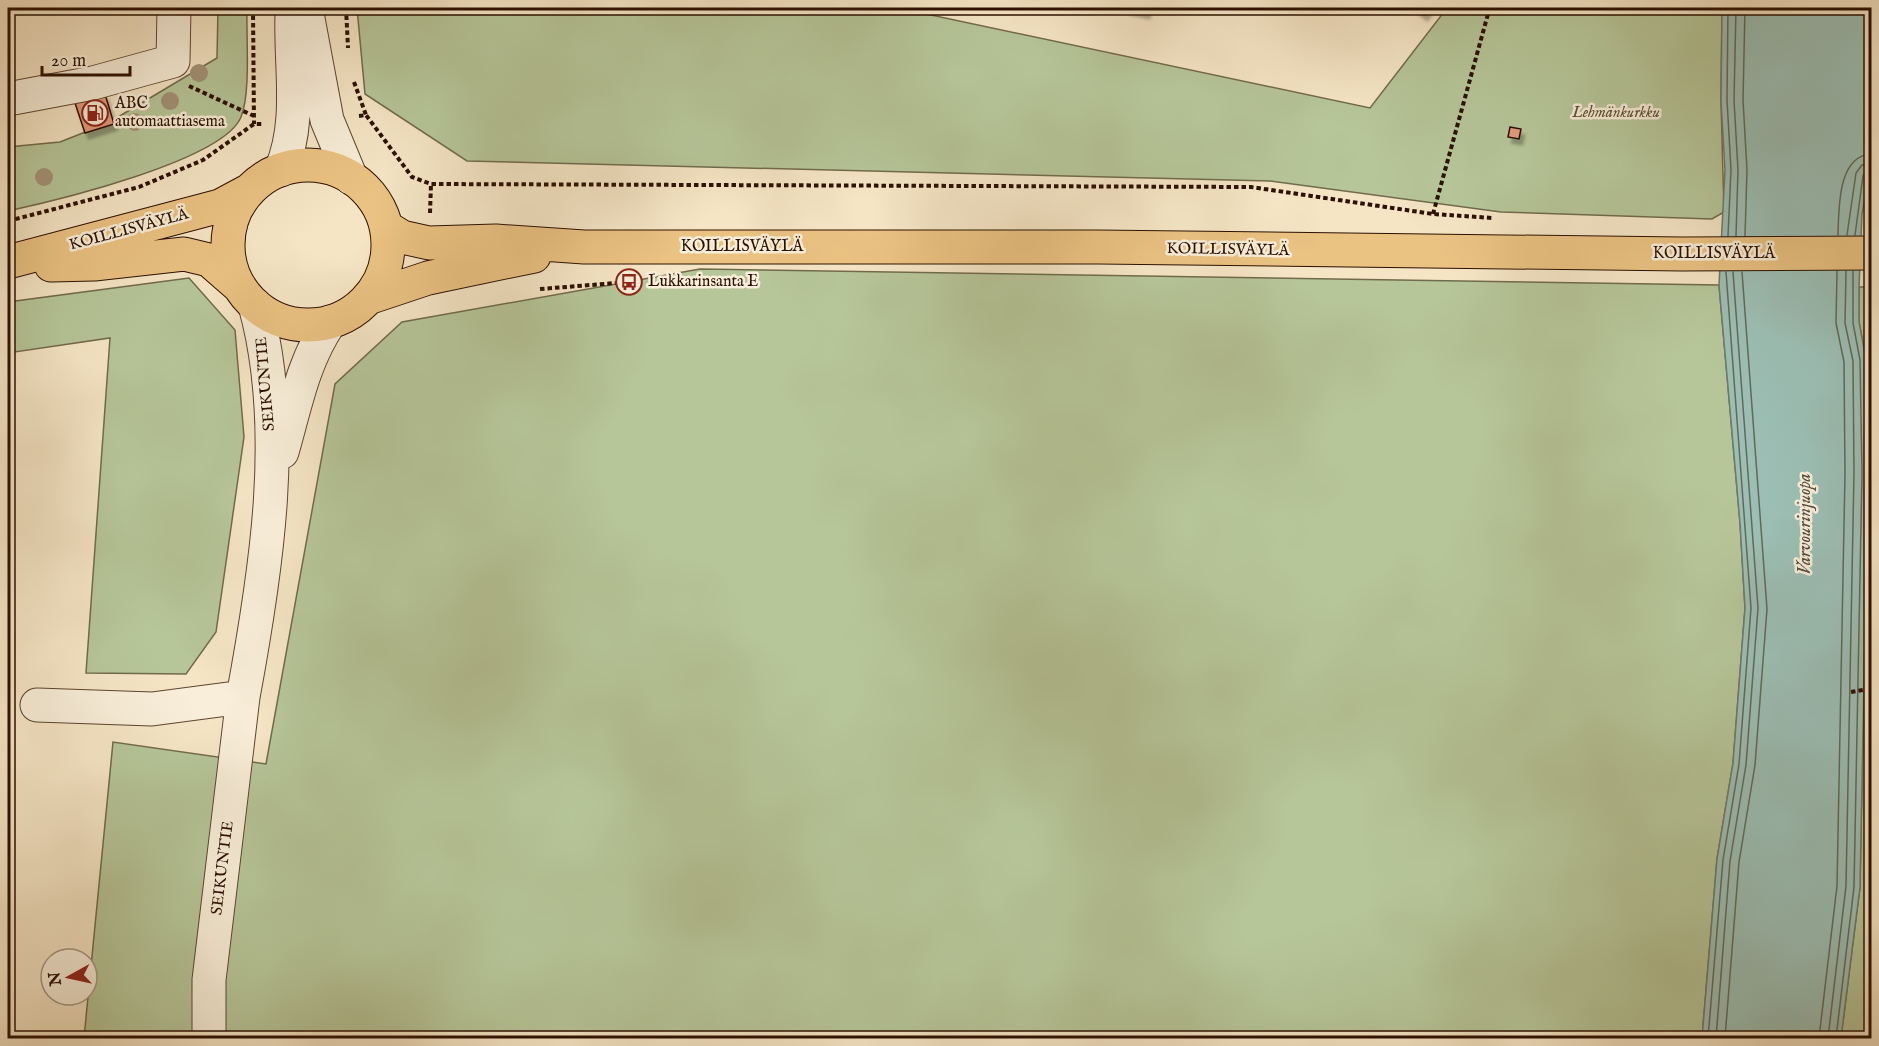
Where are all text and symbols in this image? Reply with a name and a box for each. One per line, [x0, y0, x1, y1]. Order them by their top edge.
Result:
scale bar [42, 39, 130, 77]
text: 20 m [51, 50, 86, 73]
place label: ABC automaattiasema [114, 94, 225, 132]
fuel station icon: ABC automaattiasema [80, 98, 110, 128]
park label: Lehmänkurkku [1571, 103, 1660, 123]
street label: KOILLISVÄYLÄ [67, 203, 192, 256]
street label: KOILLISVÄYLÄ [681, 236, 805, 257]
street label: KOILLISVÄYLÄ [1166, 238, 1291, 261]
street label: KOILLISVÄYLÄ [1653, 243, 1777, 264]
bus stop icon: Lukkarinsanta E [614, 267, 644, 297]
place label: Lukkarinsanta E [648, 272, 758, 292]
street label: SEIKUNTIE [252, 336, 280, 432]
water label: Varvourinjuopa [1794, 473, 1817, 575]
street label: SEIKUNTIE [207, 820, 239, 916]
north arrow [39, 947, 99, 1007]
text: N [45, 970, 67, 988]

